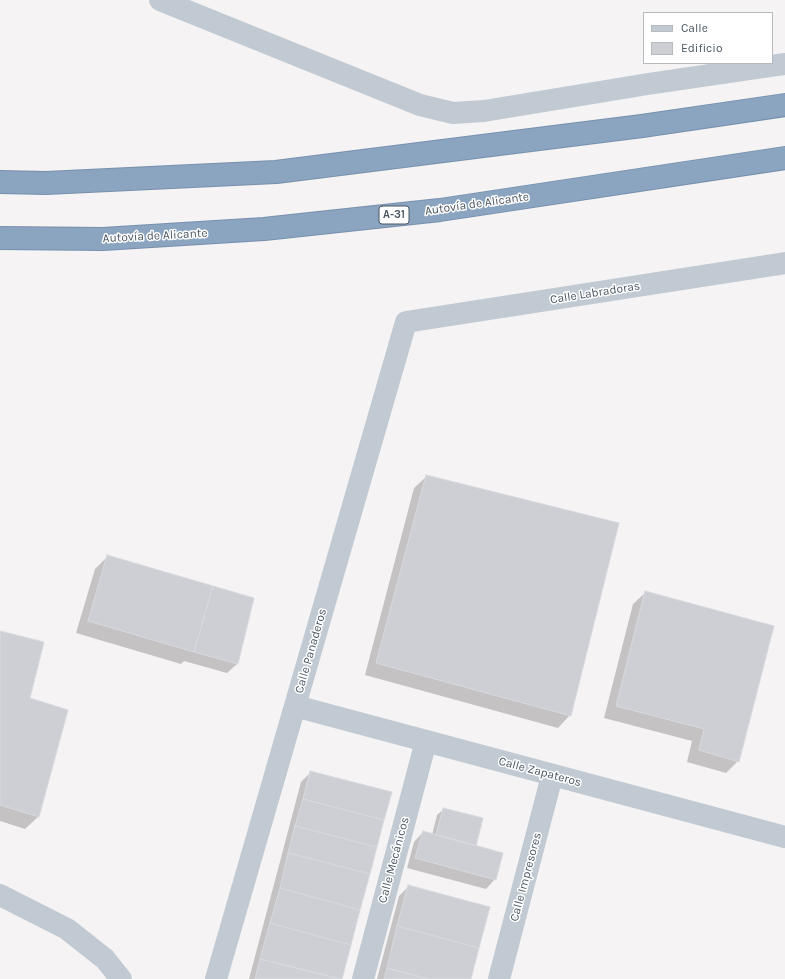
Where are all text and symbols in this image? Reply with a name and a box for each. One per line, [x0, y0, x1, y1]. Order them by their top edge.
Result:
legend [643, 12, 773, 64]
text: Calle [681, 21, 708, 35]
text: Edificio [681, 41, 722, 55]
street label: Autovía de Alicante [424, 190, 530, 218]
road number: A-31 [379, 206, 409, 224]
street label: Autovía de Alicante [102, 226, 208, 246]
street label: Calle Labradoras [549, 279, 641, 307]
street label: Calle Panaderos [292, 607, 330, 695]
street label: Calle Zapateros [497, 754, 583, 790]
street label: Calle Mecánicos [376, 815, 412, 905]
street label: Calle Impresores [507, 831, 545, 923]

